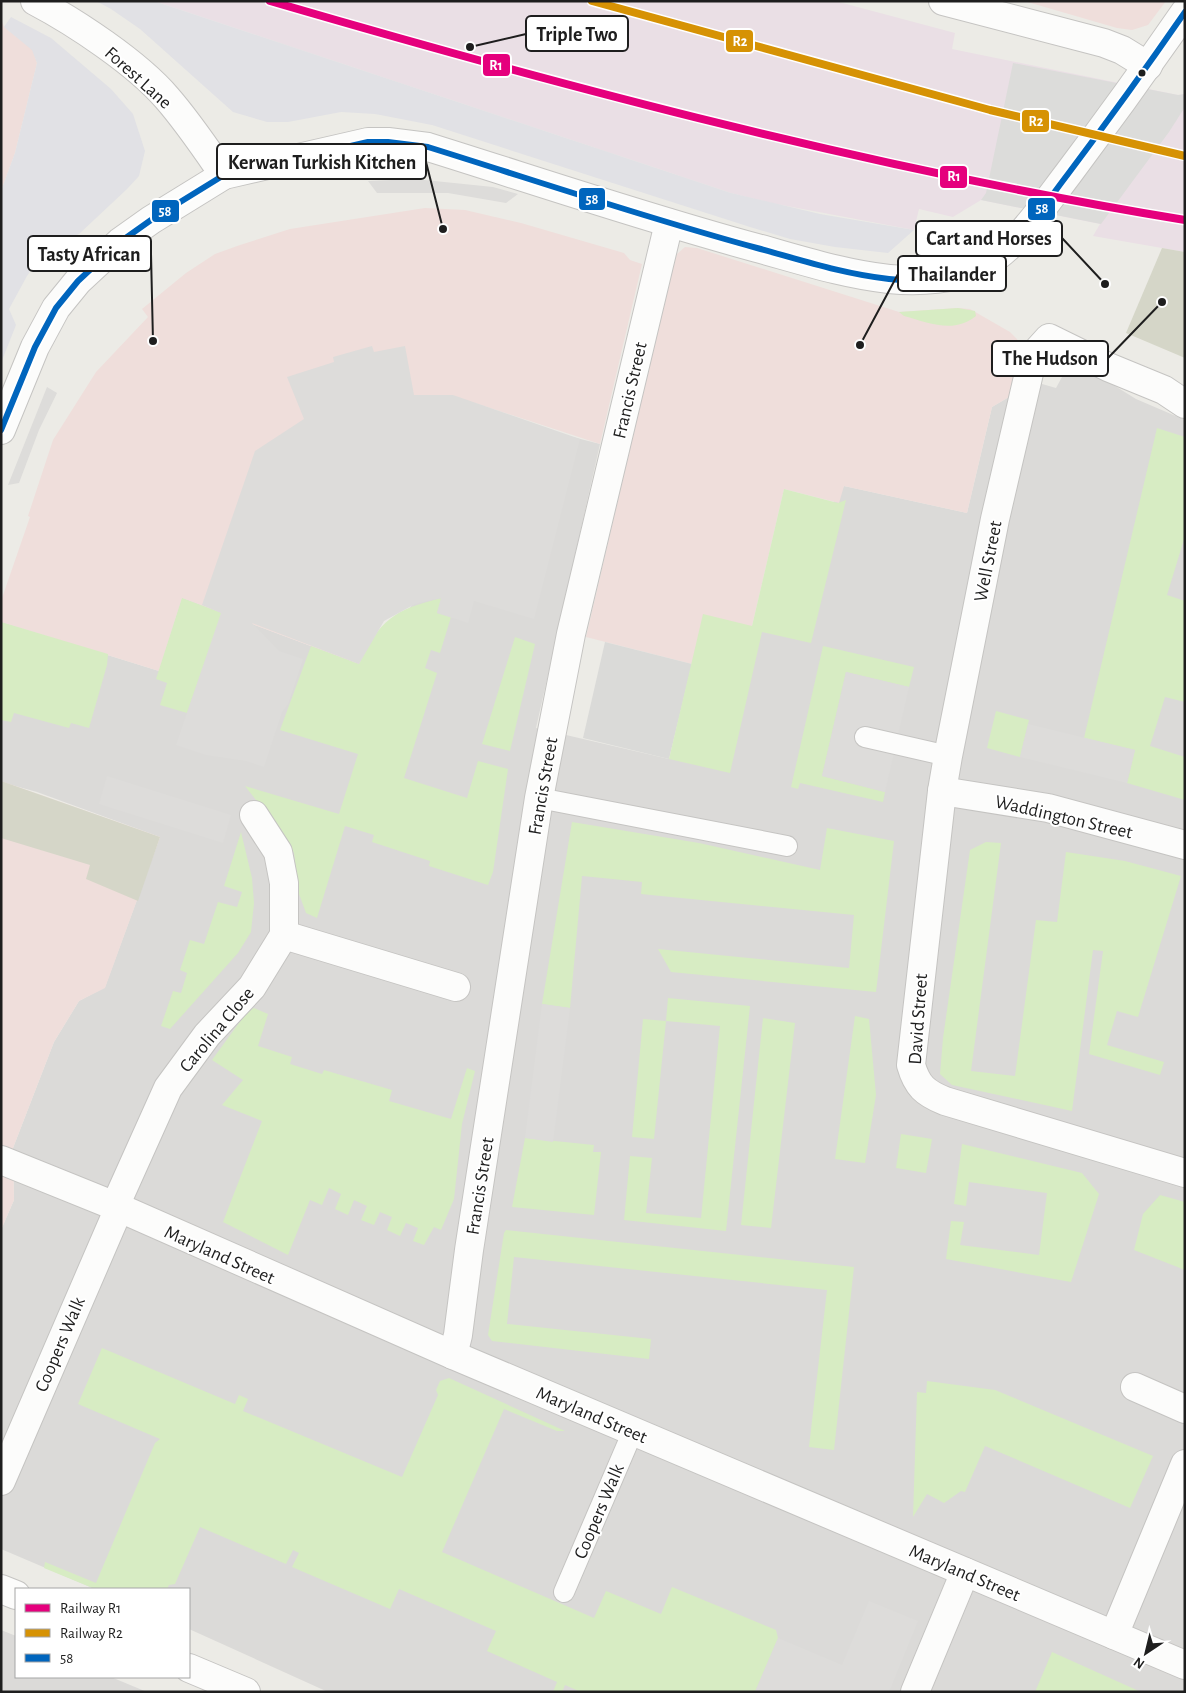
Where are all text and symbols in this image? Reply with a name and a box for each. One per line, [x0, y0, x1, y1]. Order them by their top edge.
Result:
callout: Triple Two [526, 16, 628, 51]
text: Triple Two [536, 25, 618, 45]
line badge: R2 [725, 29, 754, 53]
text: R2 [733, 35, 748, 49]
street label: Forest Lane [101, 43, 175, 113]
line badge: R1 [482, 53, 511, 77]
text: R1 [489, 59, 503, 73]
unlabelled marker [1137, 68, 1147, 78]
line badge: R2 [1021, 109, 1050, 133]
text: R2 [1029, 115, 1044, 129]
callout: Kerwan Turkish Kitchen [217, 144, 426, 179]
text: Kerwan Turkish Kitchen [228, 153, 416, 173]
line badge: R1 [939, 165, 968, 189]
text: R1 [947, 170, 961, 184]
line badge: 58 [578, 187, 606, 211]
text: 58 [586, 193, 599, 207]
line badge: 58 [1027, 197, 1056, 221]
line badge: 58 [151, 199, 180, 223]
text: 58 [1036, 202, 1049, 216]
text: 58 [159, 205, 172, 219]
callout: Cart and Horses [916, 221, 1062, 256]
text: Cart and Horses [926, 229, 1052, 249]
callout: Tasty African [28, 236, 151, 271]
text: Tasty African [37, 245, 141, 265]
callout: Thailander [898, 256, 1006, 291]
text: Thailander [908, 265, 996, 285]
street label: Francis Street [610, 340, 651, 441]
callout: The Hudson [992, 341, 1108, 376]
text: The Hudson [1002, 349, 1098, 369]
street label: Well Street [971, 519, 1006, 603]
street label: Francis Street [526, 736, 561, 837]
street label: Waddington Street [993, 792, 1134, 843]
street label: David Street [906, 973, 931, 1065]
street label: Carolina Close [176, 984, 258, 1076]
street label: Francis Street [463, 1136, 498, 1236]
street label: Maryland Street [161, 1223, 277, 1288]
street label: Coopers Walk [32, 1294, 89, 1395]
street label: Maryland Street [533, 1383, 650, 1447]
street label: Coopers Walk [571, 1461, 628, 1562]
street label: Maryland Street [906, 1541, 1023, 1605]
legend [15, 1588, 190, 1678]
text: Railway R1 [60, 1601, 121, 1616]
text: Railway R2 [60, 1626, 123, 1641]
north arrow [1121, 1628, 1171, 1678]
text: 58 [60, 1651, 73, 1666]
text: N [1131, 1654, 1147, 1671]

